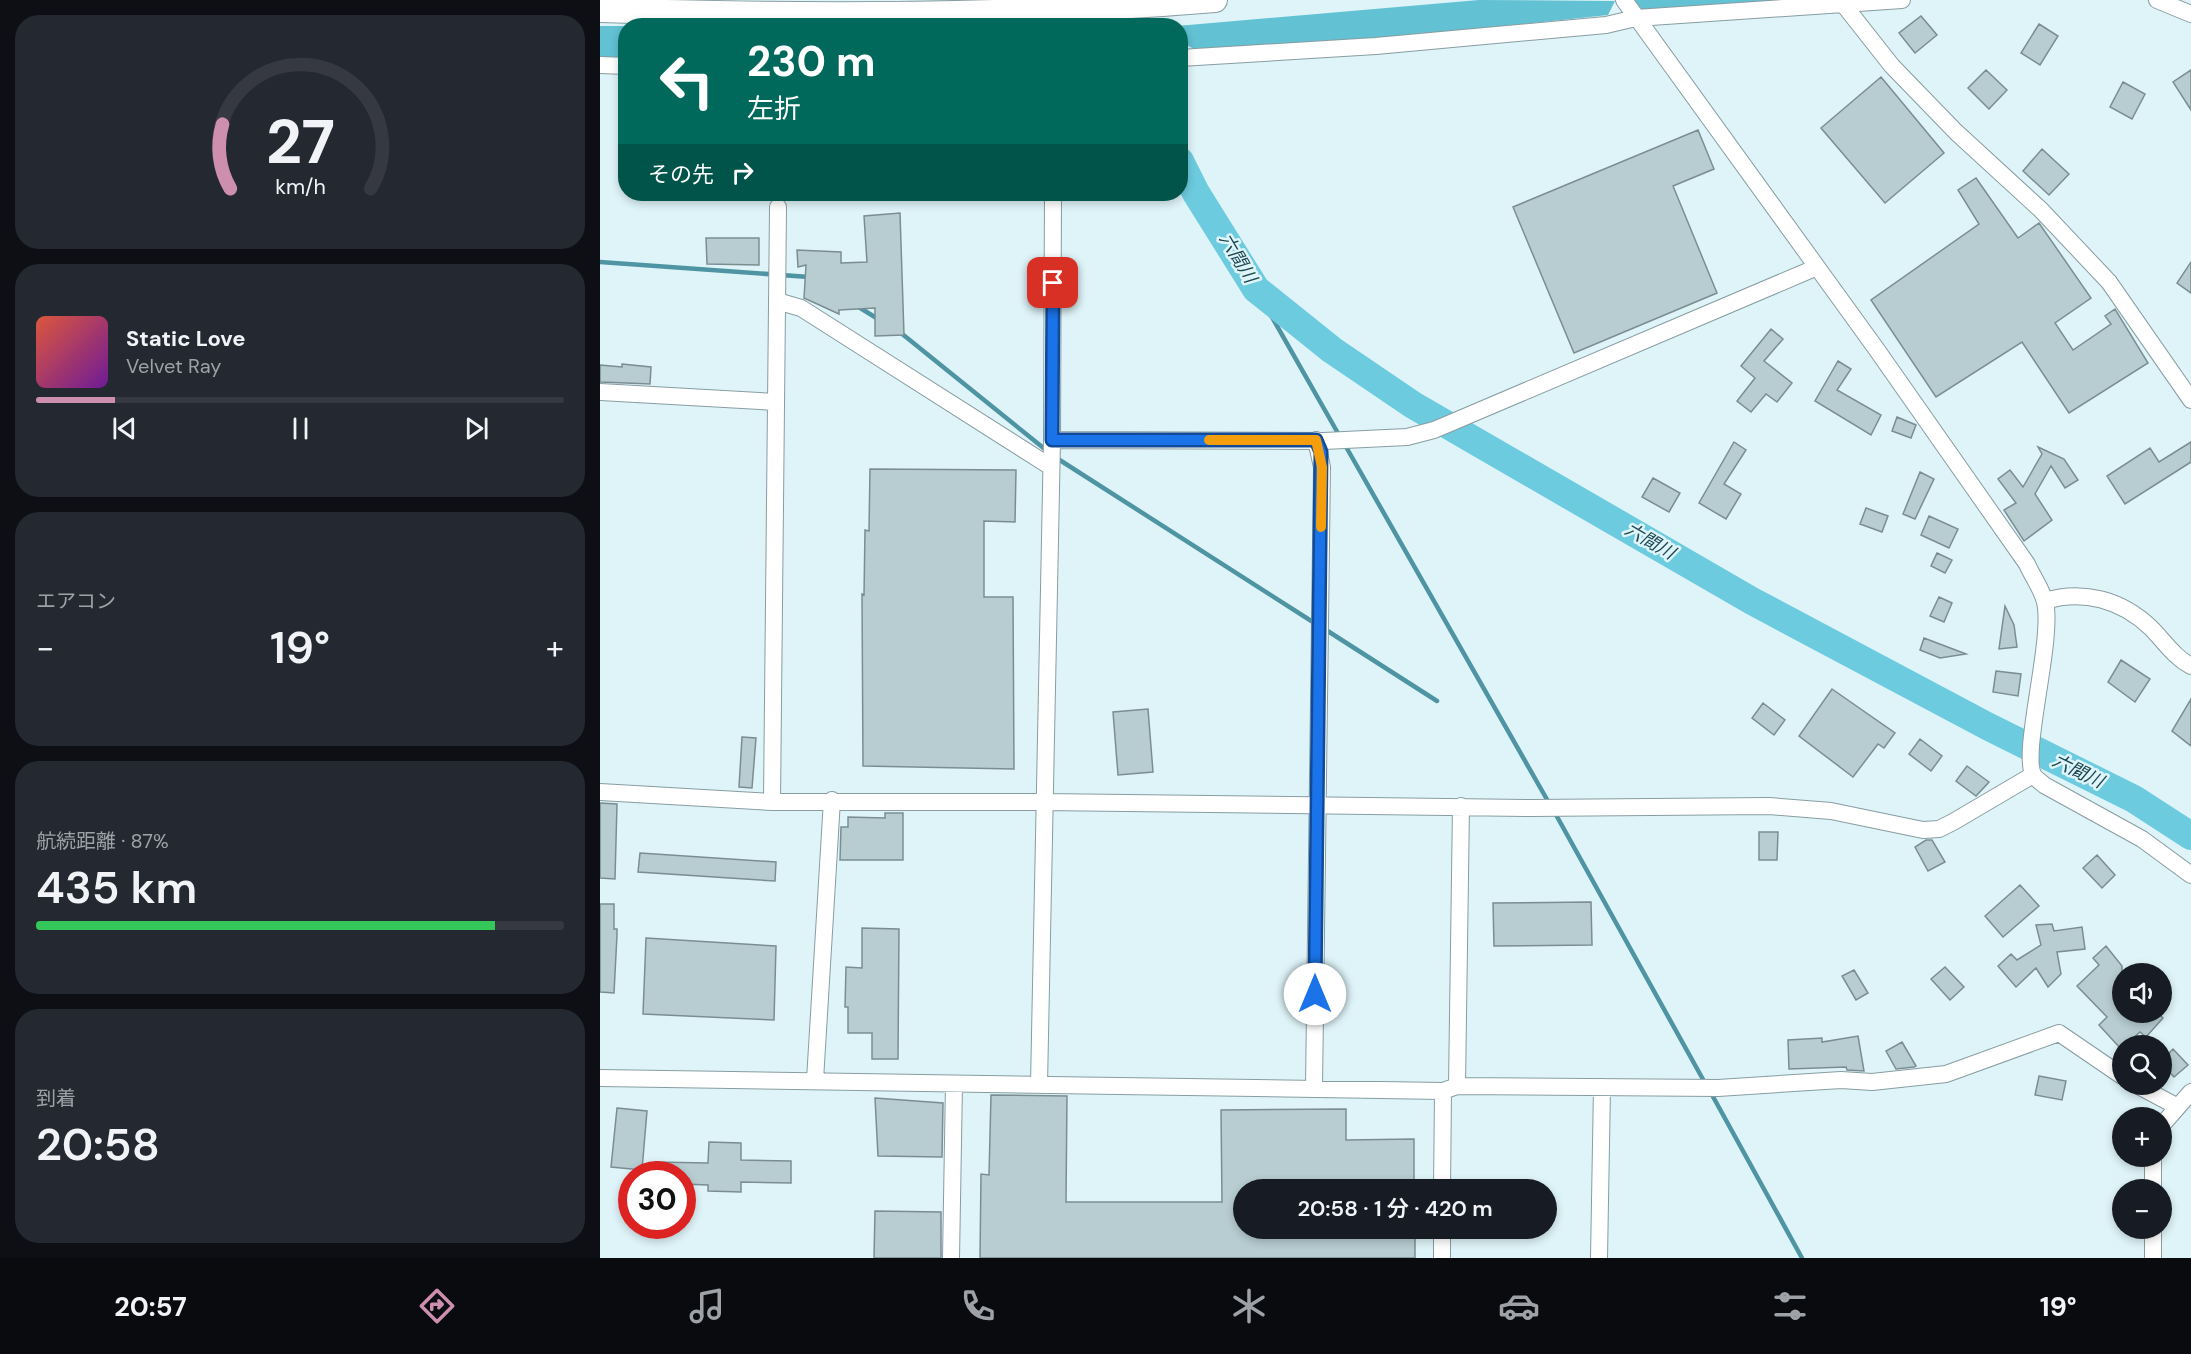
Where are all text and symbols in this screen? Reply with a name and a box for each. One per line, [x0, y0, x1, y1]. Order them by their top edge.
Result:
text: 230 m [747, 34, 876, 89]
icon: left [648, 42, 726, 120]
text: 左折 [747, 91, 801, 126]
text: 27 [265, 101, 335, 182]
icon: right [726, 156, 759, 189]
text: その先 [648, 160, 714, 189]
text: km/h [275, 173, 325, 201]
water label: 六間川 [1214, 229, 1263, 289]
pin [1027, 257, 1078, 308]
icon: arrive [1036, 266, 1069, 299]
text: Static Love [126, 324, 246, 353]
text: Velvet Ray [126, 353, 221, 379]
icon: previous [108, 412, 141, 445]
icon: pause [284, 412, 317, 445]
icon: next [460, 412, 493, 445]
water label: 六間川 [1621, 517, 1681, 566]
text: エアコン [36, 588, 116, 614]
text: 19° [270, 618, 330, 677]
text: − [36, 626, 54, 669]
text: + [546, 626, 564, 669]
water label: 六間川 [2048, 748, 2109, 794]
text: 航続距離 · 87% [36, 828, 169, 854]
text: 435 km [36, 858, 197, 917]
position arrow [1283, 962, 1347, 1026]
map controls [2112, 963, 2172, 1239]
button: sound [2112, 963, 2172, 1023]
button: search [2112, 1035, 2172, 1095]
text: 到着 [36, 1085, 76, 1111]
button: + [2112, 1107, 2172, 1167]
text: 20:58 [36, 1115, 160, 1174]
speed limit sign: 30 [618, 1161, 696, 1239]
button: − [2112, 1179, 2172, 1239]
text: 20:58 · 1 分 · 420 m [1297, 1194, 1493, 1223]
icon: directions [416, 1285, 458, 1327]
icon: music [686, 1285, 728, 1327]
icon: phone [957, 1285, 999, 1327]
icon: climate [1228, 1285, 1270, 1327]
icon: car [1498, 1285, 1540, 1327]
icon: filters [1769, 1285, 1811, 1327]
text: 20:57 [114, 1289, 187, 1324]
text: 19° [2040, 1289, 2077, 1324]

